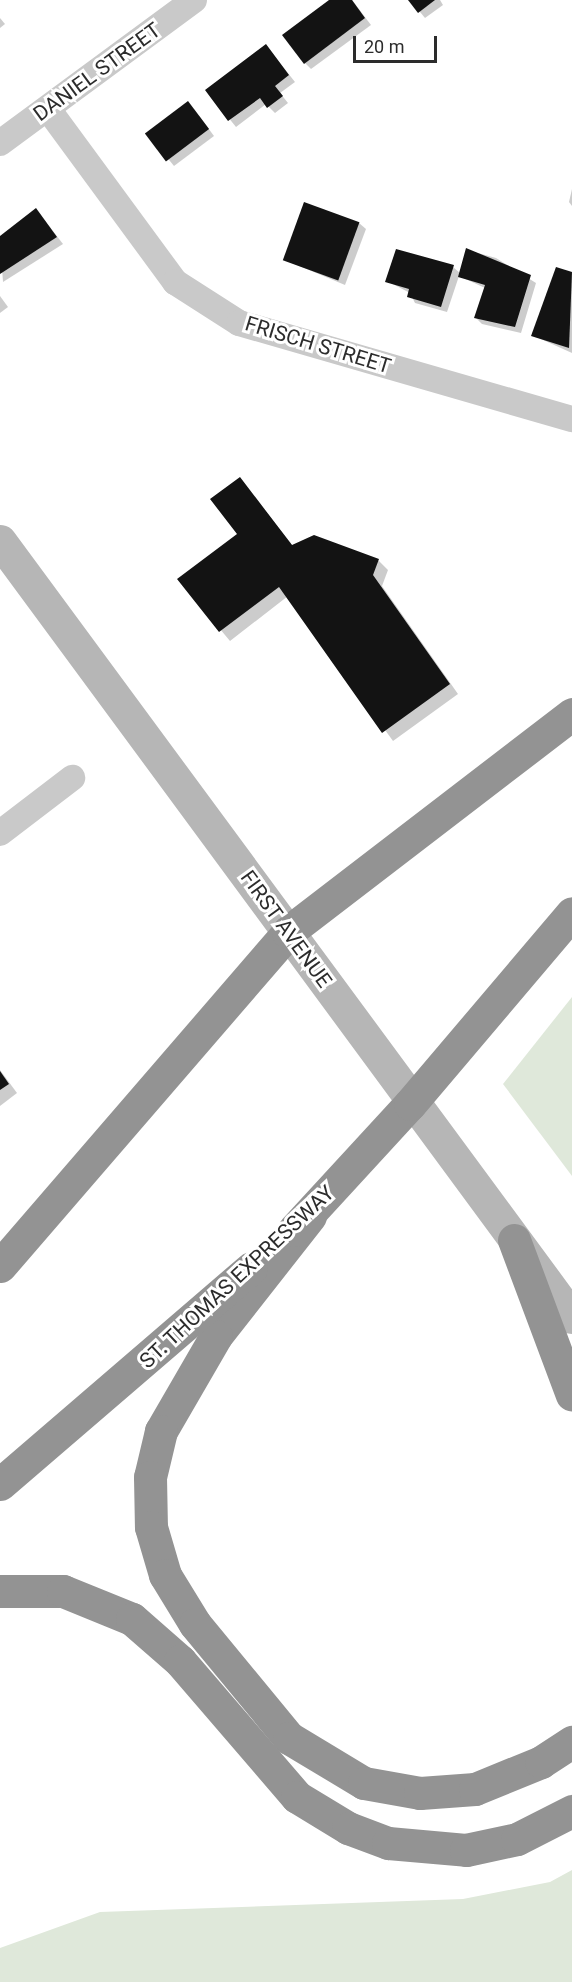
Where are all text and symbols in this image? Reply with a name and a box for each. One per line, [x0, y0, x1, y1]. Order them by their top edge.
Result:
street label: DANIEL STREET [29, 17, 165, 127]
scale bar [356, 24, 440, 62]
text: 20 m [364, 36, 404, 57]
street label: FRISCH STREET [242, 311, 394, 379]
street label: FIRST AVENUE [235, 865, 337, 993]
street label: ST. THOMAS EXPRESSWAY [134, 1180, 340, 1374]

